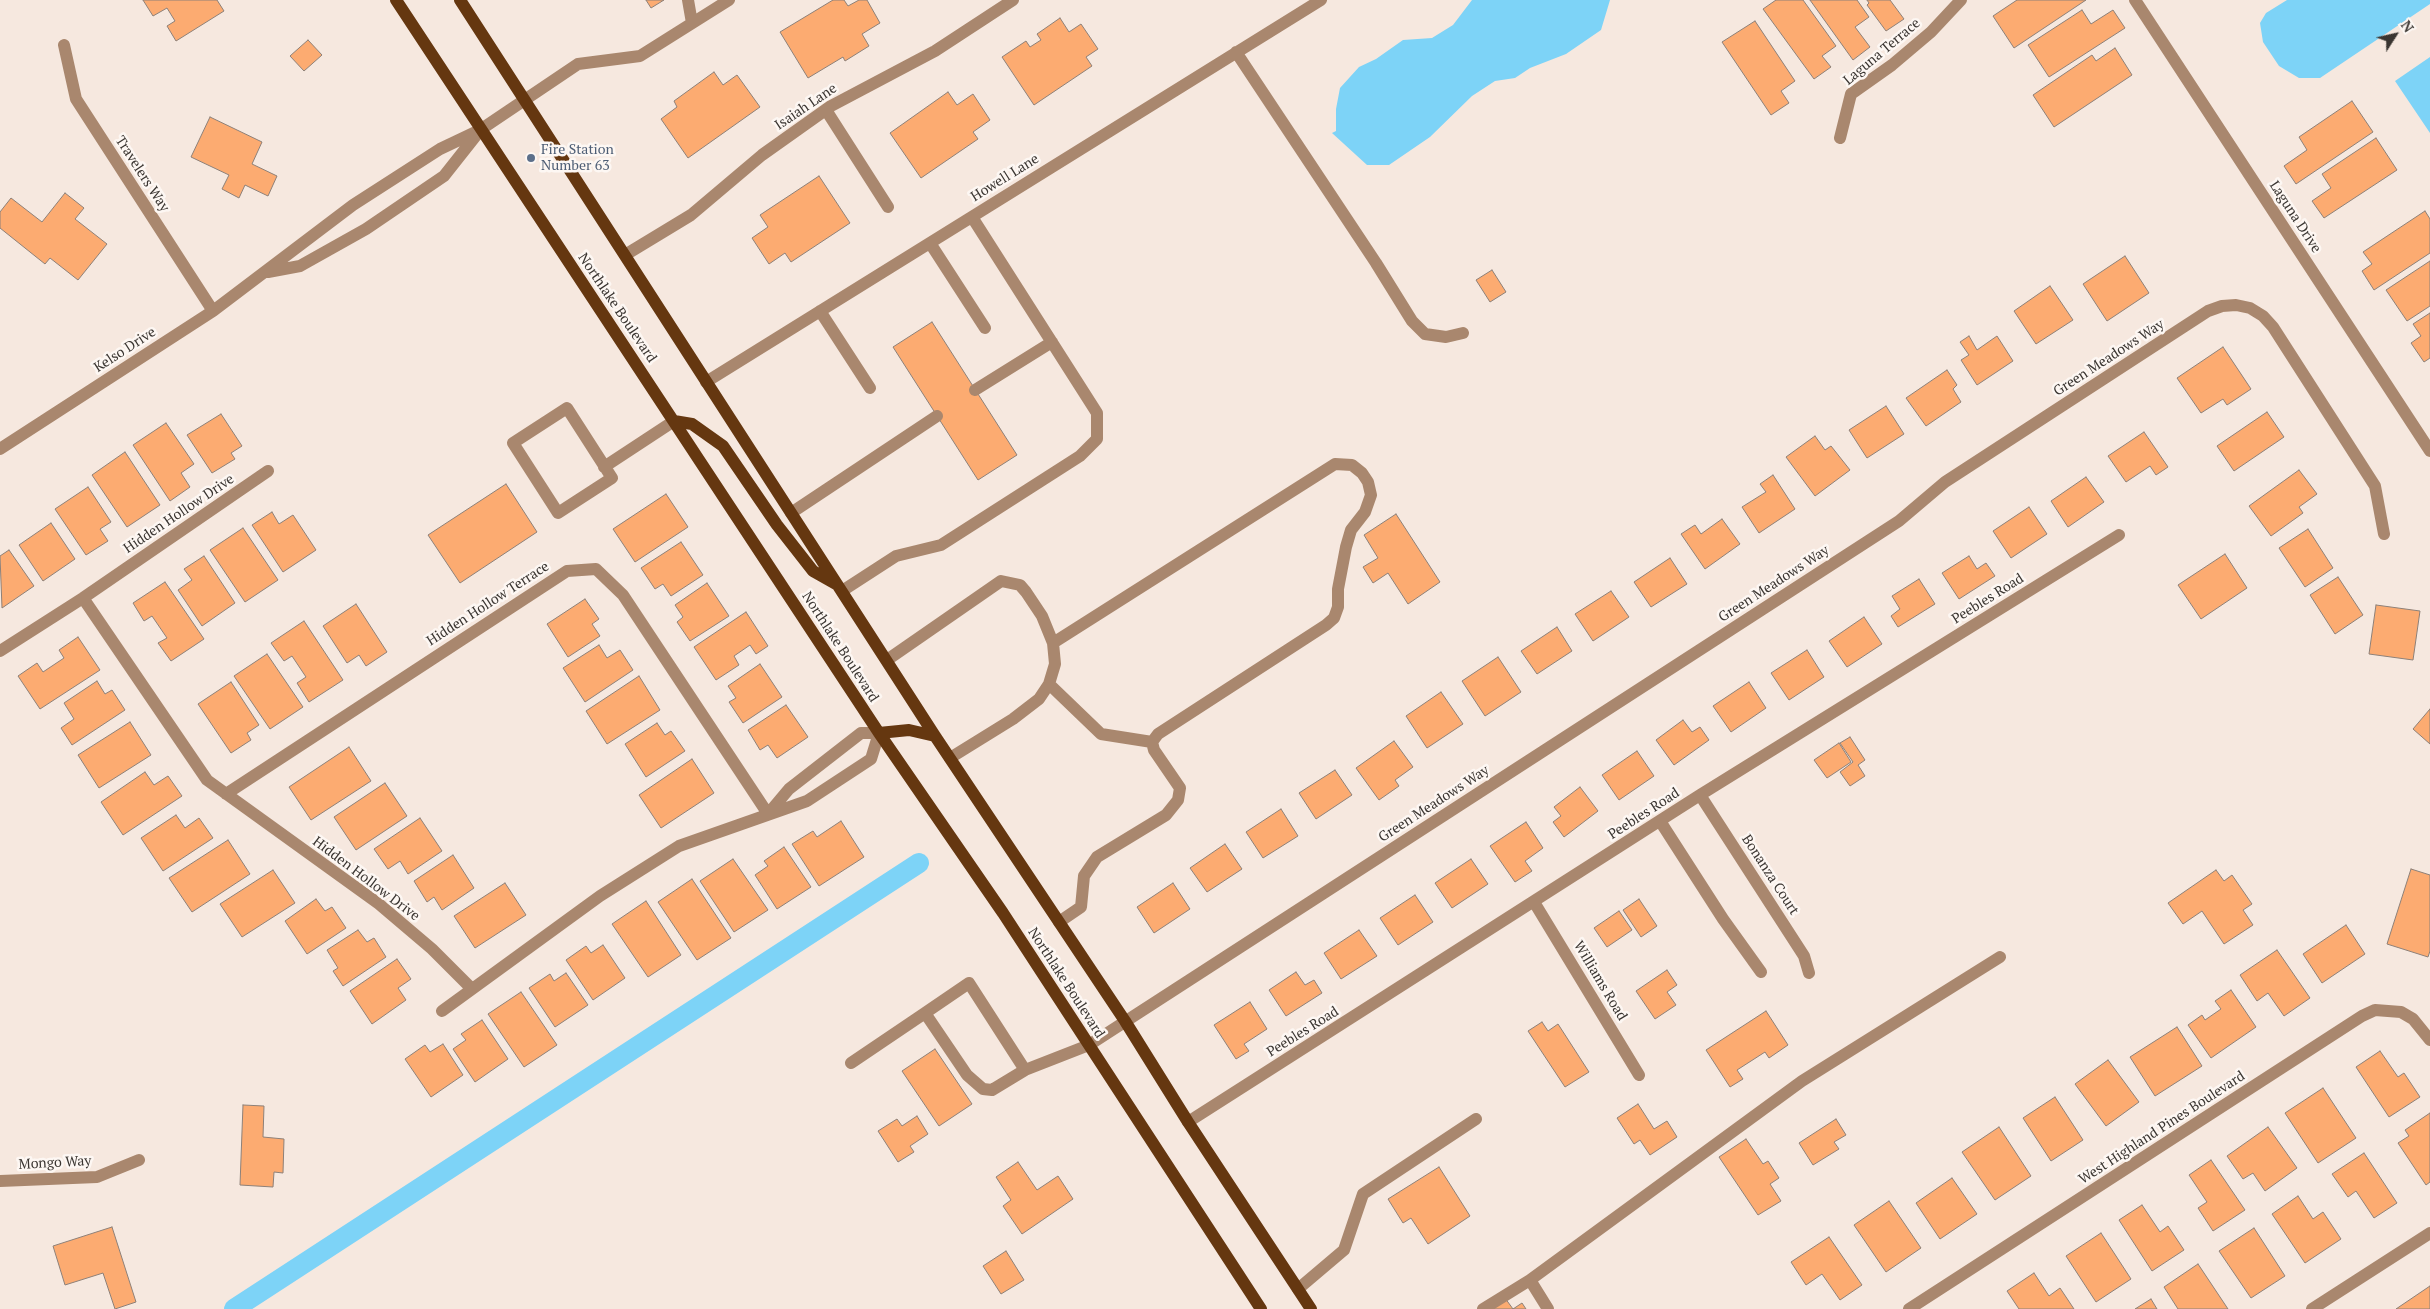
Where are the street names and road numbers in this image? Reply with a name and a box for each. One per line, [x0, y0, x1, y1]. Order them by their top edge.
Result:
street label: Laguna Terrace [1840, 15, 1924, 89]
street label: Isaiah Lane [772, 80, 840, 134]
street label: Travelers Way [111, 133, 173, 215]
street label: Howell Lane [968, 151, 1042, 205]
street label: Laguna Drive [2266, 178, 2324, 256]
street label: Northlake Boulevard [574, 250, 660, 366]
street label: Green Meadows Way [2051, 316, 2167, 400]
street label: Kelso Drive [91, 324, 159, 376]
street label: Hidden Hollow Drive [121, 471, 237, 557]
street label: Green Meadows Way [1716, 542, 1832, 626]
street label: Hidden Hollow Terrace [424, 558, 552, 650]
street label: Peebles Road [1949, 570, 2027, 628]
street label: Northlake Boulevard [798, 589, 882, 705]
street label: Green Meadows Way [1376, 762, 1492, 846]
street label: Peebles Road [1605, 785, 1683, 843]
street label: Bonanza Court [1738, 832, 1802, 918]
street label: Hidden Hollow Drive [309, 833, 423, 925]
street label: Northlake Boulevard [1024, 925, 1108, 1041]
street label: Williams Road [1570, 938, 1630, 1024]
street label: Peebles Road [1264, 1003, 1342, 1061]
street label: West Highland Pines Boulevard [2076, 1068, 2248, 1188]
street label: Mongo Way [18, 1153, 92, 1173]

